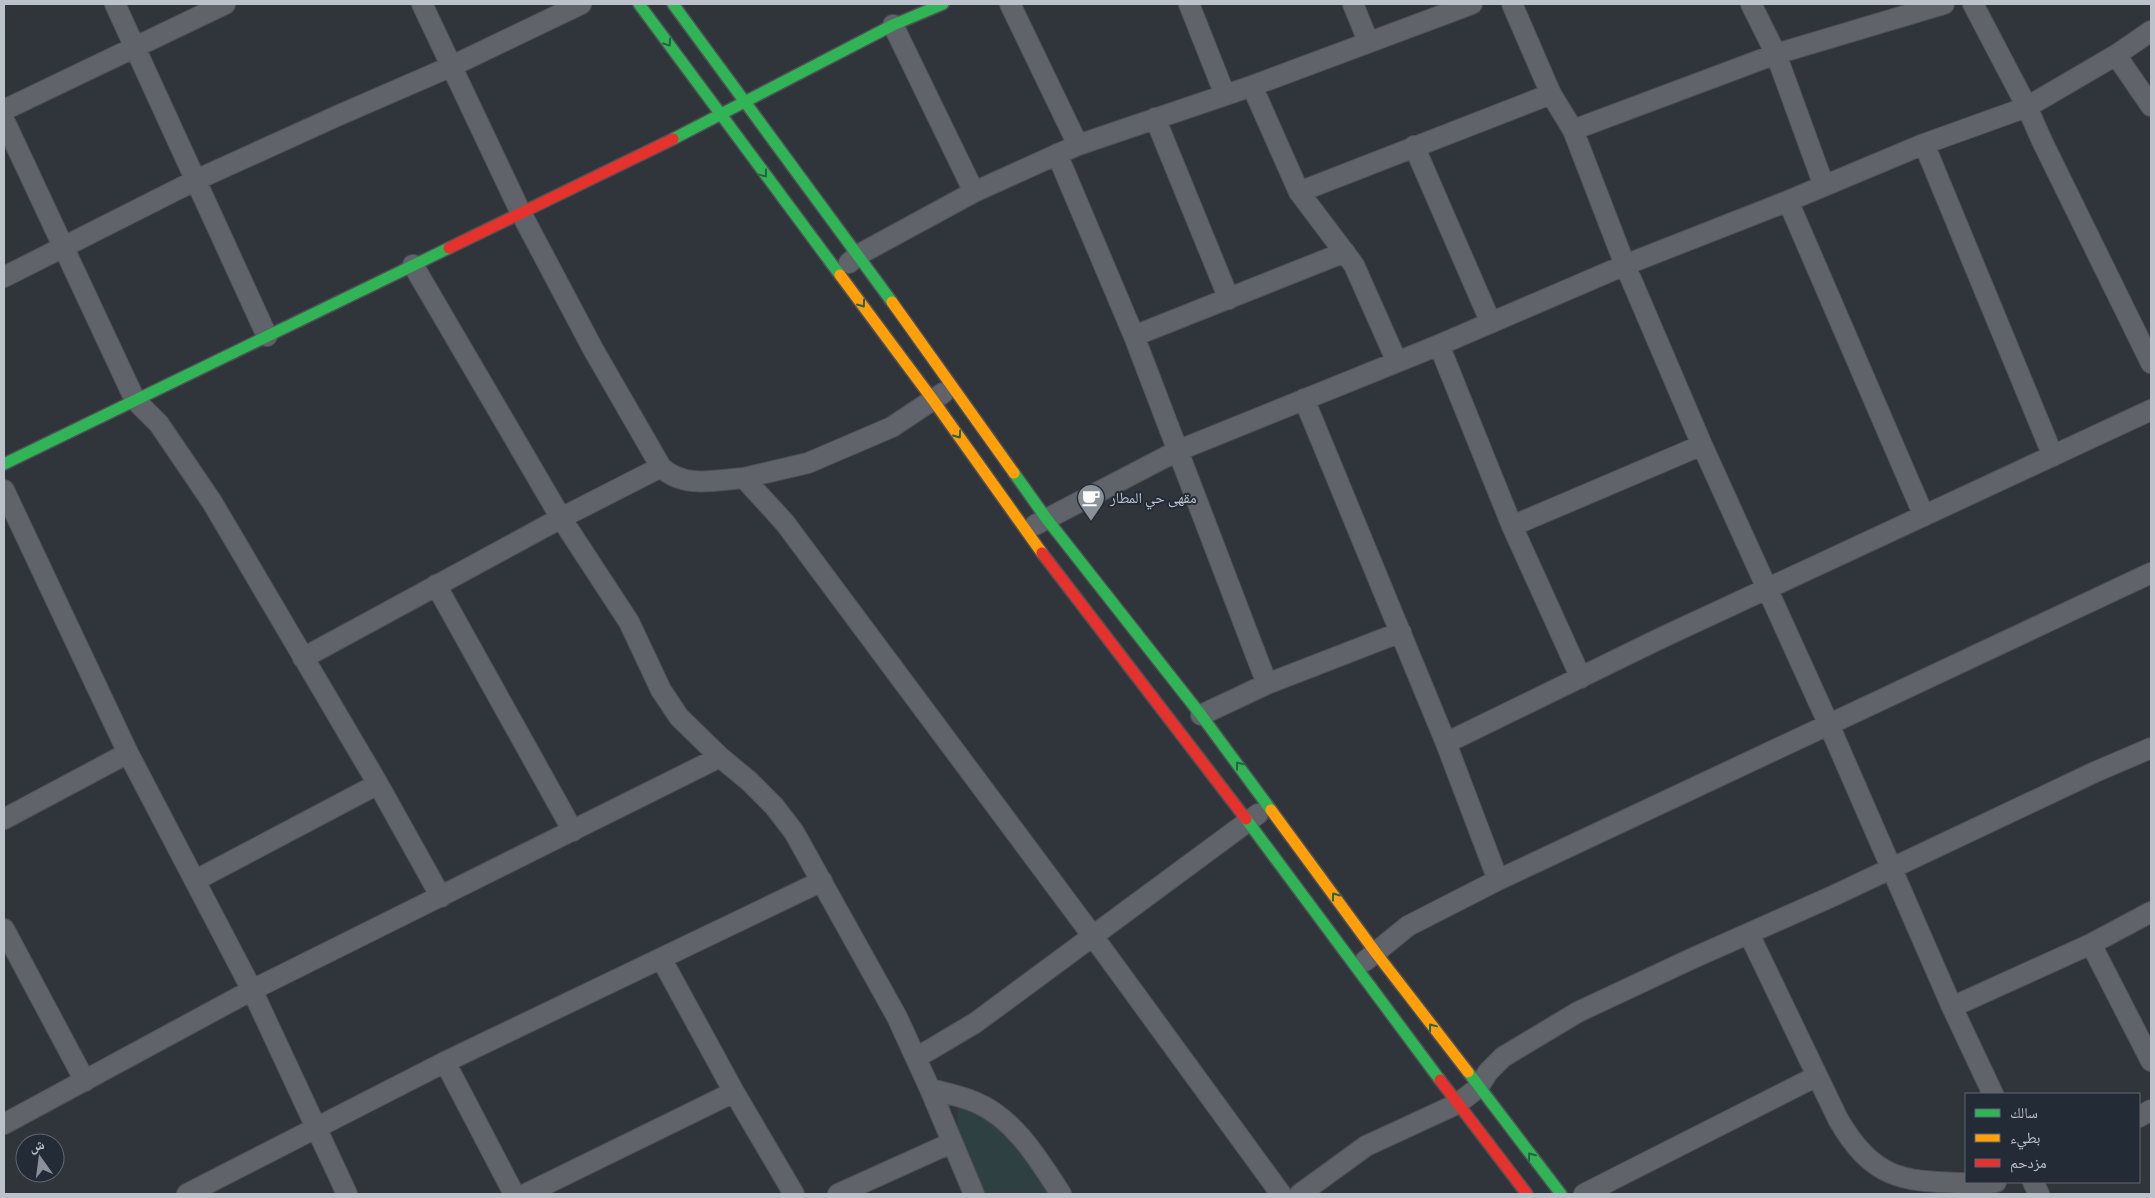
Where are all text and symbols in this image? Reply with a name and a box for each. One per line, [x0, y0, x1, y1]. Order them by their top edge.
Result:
one-way arrow [662, 37, 671, 47]
one-way arrow [759, 168, 767, 177]
one-way arrow [856, 298, 864, 307]
one-way arrow [952, 429, 961, 439]
cafe icon: مقهى حي المطار [1076, 483, 1106, 522]
place label: مقهى حي المطار [1109, 487, 1197, 510]
one-way arrow [1236, 761, 1245, 771]
one-way arrow [1332, 893, 1341, 902]
one-way arrow [1429, 1024, 1437, 1033]
legend [1965, 1093, 2140, 1183]
text: سالك [2010, 1102, 2038, 1123]
text: بطيء [2010, 1127, 2040, 1150]
north arrow [15, 1133, 65, 1183]
text: ش [27, 1134, 46, 1156]
text: مزدحم [2010, 1152, 2047, 1173]
one-way arrow [1528, 1153, 1536, 1162]

